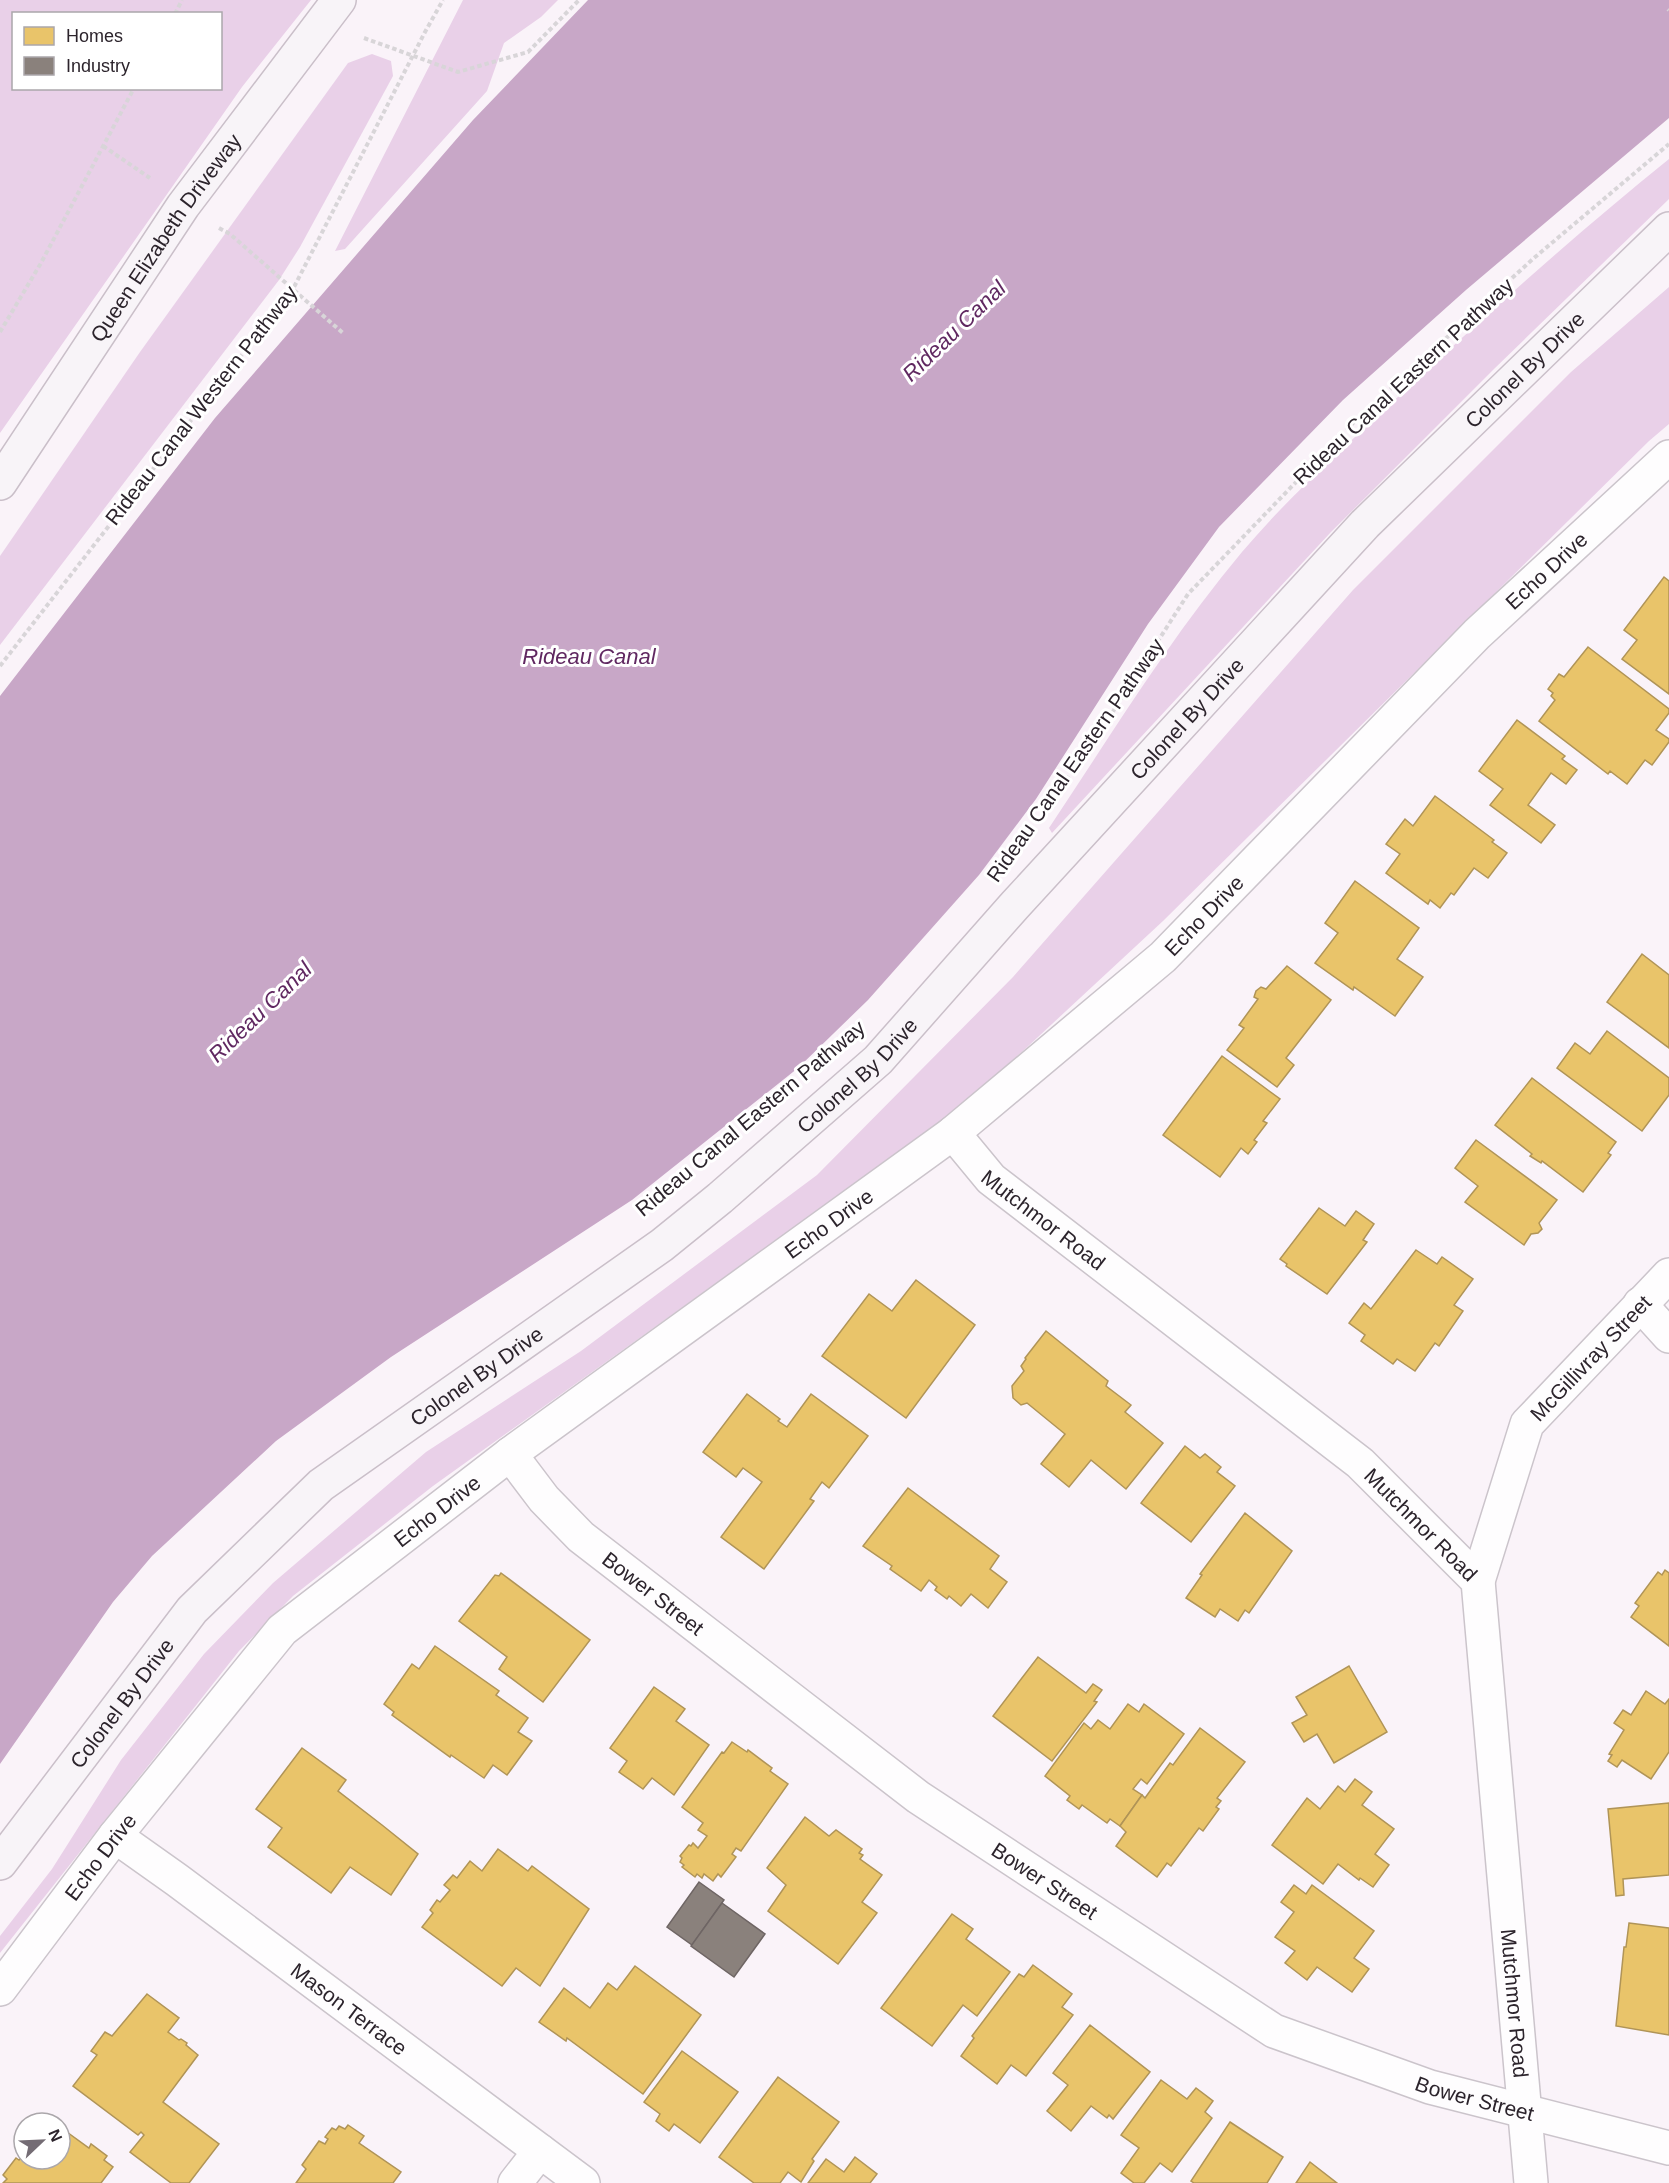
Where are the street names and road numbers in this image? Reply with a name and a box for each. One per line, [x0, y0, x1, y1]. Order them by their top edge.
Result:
street label: Queen Elizabeth Driveway [85, 129, 245, 346]
street label: Rideau Canal Eastern Pathway [1288, 273, 1518, 489]
street label: Rideau Canal Western Pathway [100, 280, 302, 529]
street label: Colonel By Drive [1460, 307, 1589, 432]
street label: Echo Drive [1500, 527, 1592, 614]
street label: Rideau Canal Eastern Pathway [982, 633, 1168, 886]
street label: Colonel By Drive [1125, 653, 1248, 784]
street label: Echo Drive [1160, 870, 1248, 960]
street label: Colonel By Drive [792, 1013, 921, 1137]
street label: Rideau Canal Eastern Pathway [631, 1015, 870, 1221]
street label: Mutchmor Road [977, 1165, 1110, 1274]
street label: Echo Drive [780, 1184, 877, 1263]
street label: McGillivray Street [1525, 1290, 1655, 1425]
street label: Colonel By Drive [406, 1321, 547, 1430]
street label: Mutchmor Road [1360, 1463, 1482, 1585]
street label: Echo Drive [389, 1470, 484, 1551]
street label: Bower Street [598, 1547, 709, 1639]
street label: Colonel By Drive [65, 1634, 178, 1772]
street label: Echo Drive [60, 1809, 140, 1904]
street label: Bower Street [988, 1837, 1102, 1924]
street label: Mutchmor Road [1497, 1928, 1533, 2079]
street label: Mason Terrace [287, 1958, 412, 2059]
street label: Bower Street [1412, 2071, 1537, 2125]

